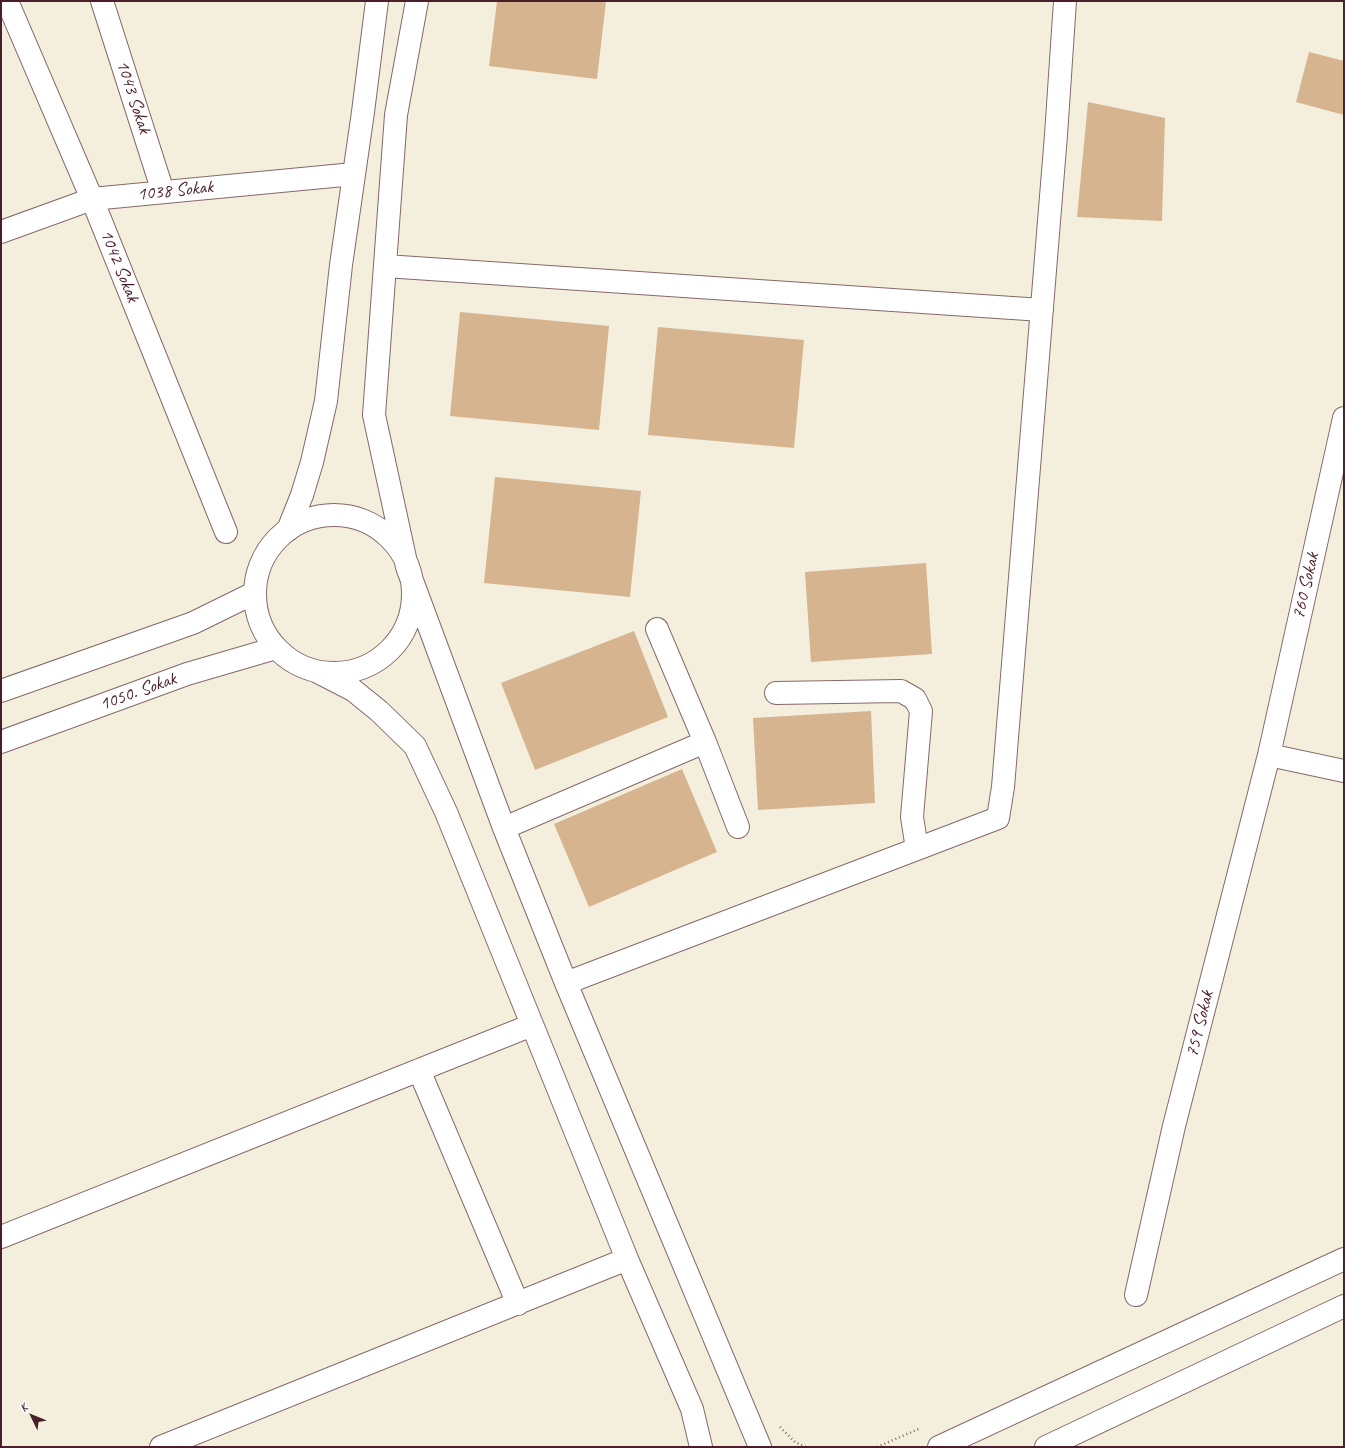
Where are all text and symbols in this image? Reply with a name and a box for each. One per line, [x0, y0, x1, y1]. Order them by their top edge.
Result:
street label: 1043 Sokak [110, 57, 156, 137]
street label: 1038 Sokak [136, 176, 214, 206]
street label: 1042 Sokak [94, 226, 144, 306]
street label: 760 Sokak [1287, 551, 1325, 621]
street label: 1050. Sokak [97, 668, 179, 716]
street label: 759 Sokak [1181, 989, 1219, 1059]
north arrow [12, 1396, 52, 1436]
text: K [16, 1401, 30, 1415]

